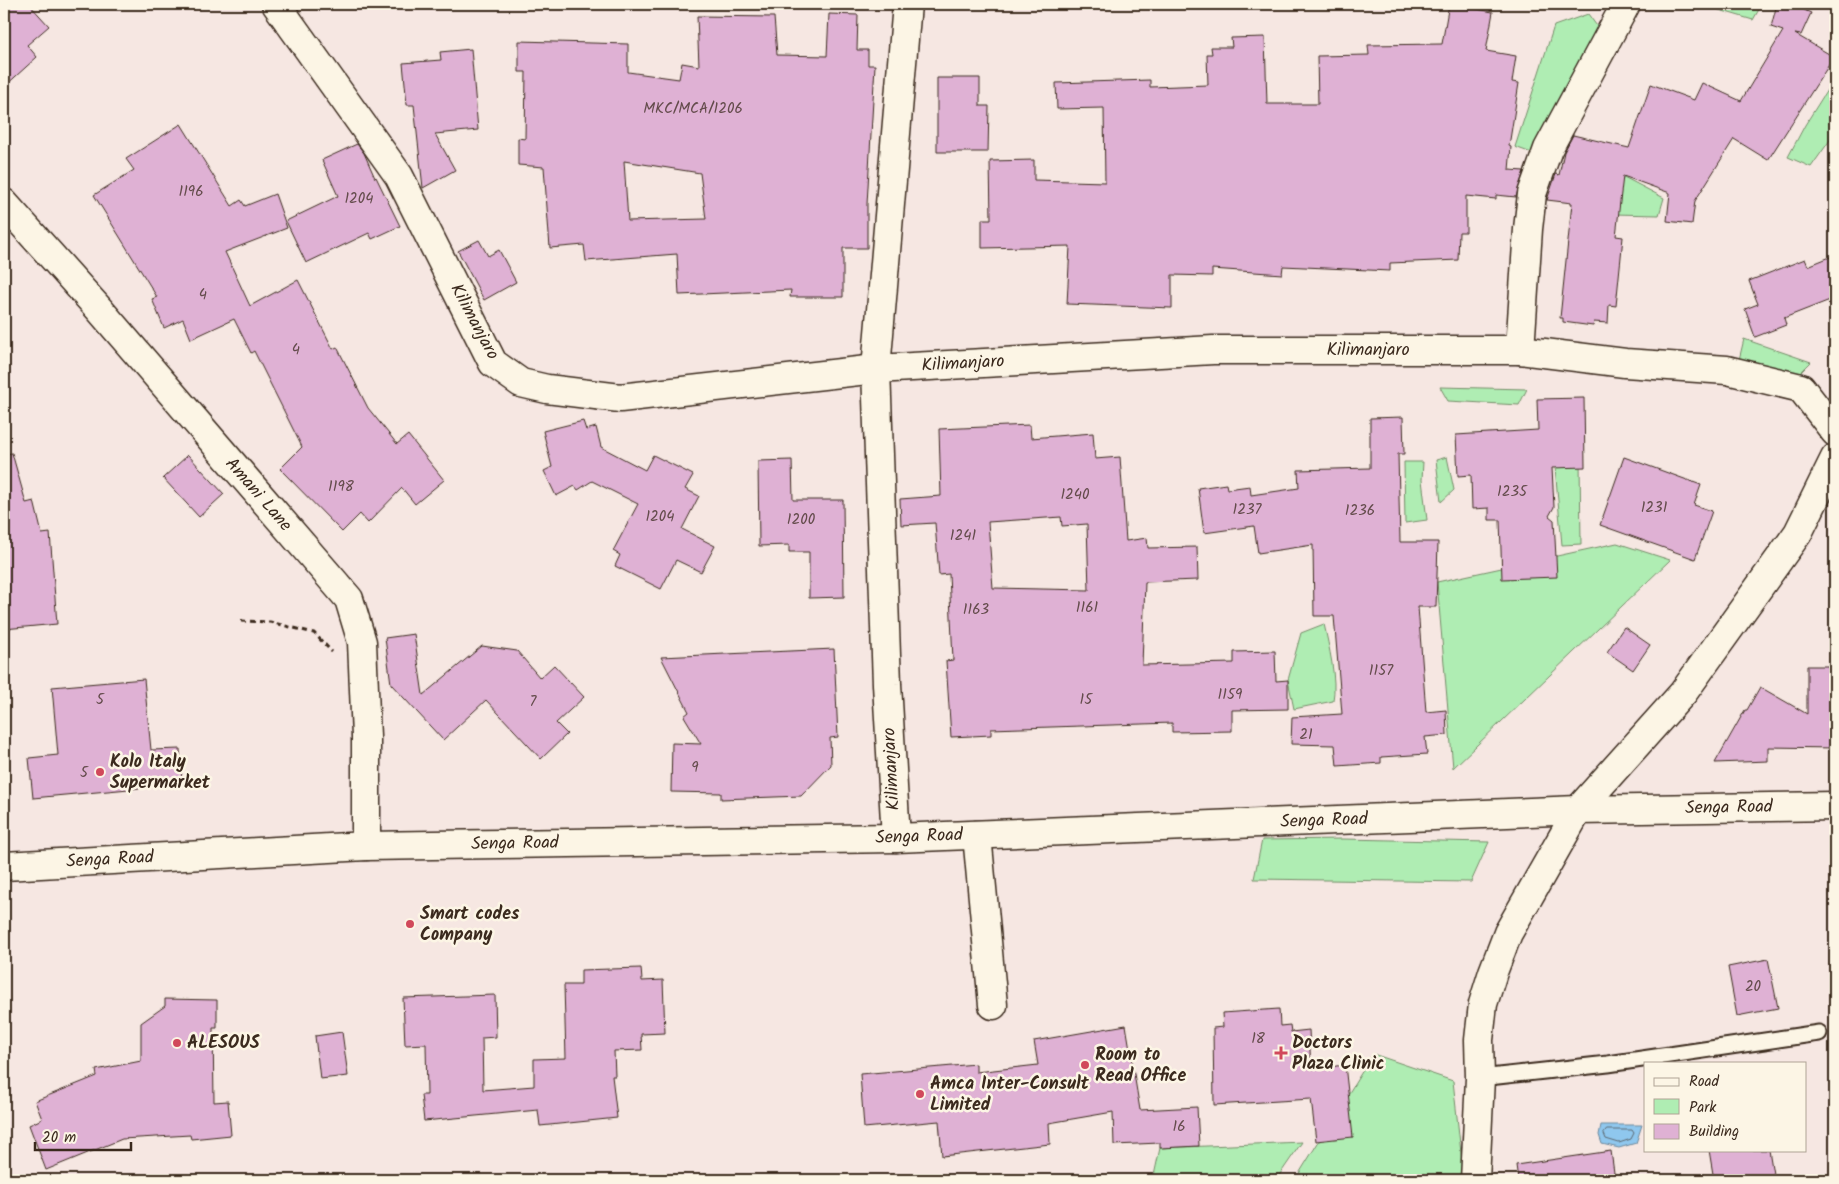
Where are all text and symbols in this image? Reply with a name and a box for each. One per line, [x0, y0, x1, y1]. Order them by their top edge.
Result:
house number: MKC/MCA/1206 [643, 97, 743, 121]
house number: 1196 [178, 180, 204, 204]
house number: 1204 [344, 187, 374, 211]
street label: Kilimanjaro [442, 279, 506, 365]
house number: 4 [199, 283, 207, 307]
street label: Kilimanjaro [1326, 336, 1410, 365]
house number: 4 [292, 338, 300, 362]
street label: Kilimanjaro [921, 347, 1005, 381]
street label: Amani Lane [217, 451, 299, 539]
house number: 1198 [328, 475, 355, 499]
house number: 1235 [1497, 480, 1528, 504]
house number: 1240 [1060, 483, 1090, 507]
house number: 1231 [1641, 496, 1668, 520]
house number: 1237 [1233, 498, 1263, 522]
house number: 1236 [1345, 499, 1375, 523]
house number: 1204 [645, 505, 675, 529]
house number: 1200 [787, 508, 816, 532]
house number: 1241 [950, 524, 976, 548]
house number: 1161 [1076, 596, 1099, 620]
house number: 1163 [963, 598, 990, 622]
house number: 1157 [1369, 659, 1394, 683]
house number: 1159 [1218, 683, 1243, 707]
house number: 5 [96, 688, 105, 712]
house number: 15 [1080, 688, 1093, 712]
house number: 7 [530, 690, 538, 714]
house number: 21 [1299, 723, 1313, 747]
street label: Kilimanjaro [875, 727, 909, 811]
place label: Kolo Italy Supermarket [110, 748, 211, 798]
house number: 9 [691, 756, 699, 780]
house number: 5 [80, 761, 89, 785]
marker: Kolo Italy Supermarket [94, 766, 106, 778]
street label: Senga Road [1685, 793, 1774, 823]
street label: Senga Road [1280, 805, 1369, 837]
street label: Senga Road [875, 821, 964, 853]
street label: Senga Road [471, 829, 560, 859]
street label: Senga Road [66, 843, 155, 877]
place label: Smart codes Company [420, 900, 520, 950]
marker: Smart codes Company [404, 918, 416, 930]
house number: 20 [1745, 975, 1762, 999]
house number: 18 [1251, 1027, 1266, 1051]
place label: ALESOUS [187, 1029, 260, 1058]
place label: Doctors Plaza Clinic [1292, 1029, 1385, 1079]
marker: ALESOUS [171, 1037, 183, 1049]
place label: Room to Read Office [1095, 1041, 1187, 1091]
marker: Doctors Plaza Clinic [1274, 1046, 1288, 1060]
marker: Room to Read Office [1079, 1059, 1091, 1071]
legend [1644, 1062, 1806, 1152]
place label: Amca Inter-Consult Limited [930, 1070, 1090, 1120]
text: Road [1689, 1070, 1720, 1094]
marker: Amca Inter-Consult Limited [914, 1088, 926, 1100]
text: Park [1689, 1096, 1717, 1120]
house number: 16 [1172, 1115, 1186, 1139]
scale bar [35, 1119, 131, 1151]
text: Building [1689, 1120, 1739, 1144]
text: 20 m [42, 1126, 76, 1150]

